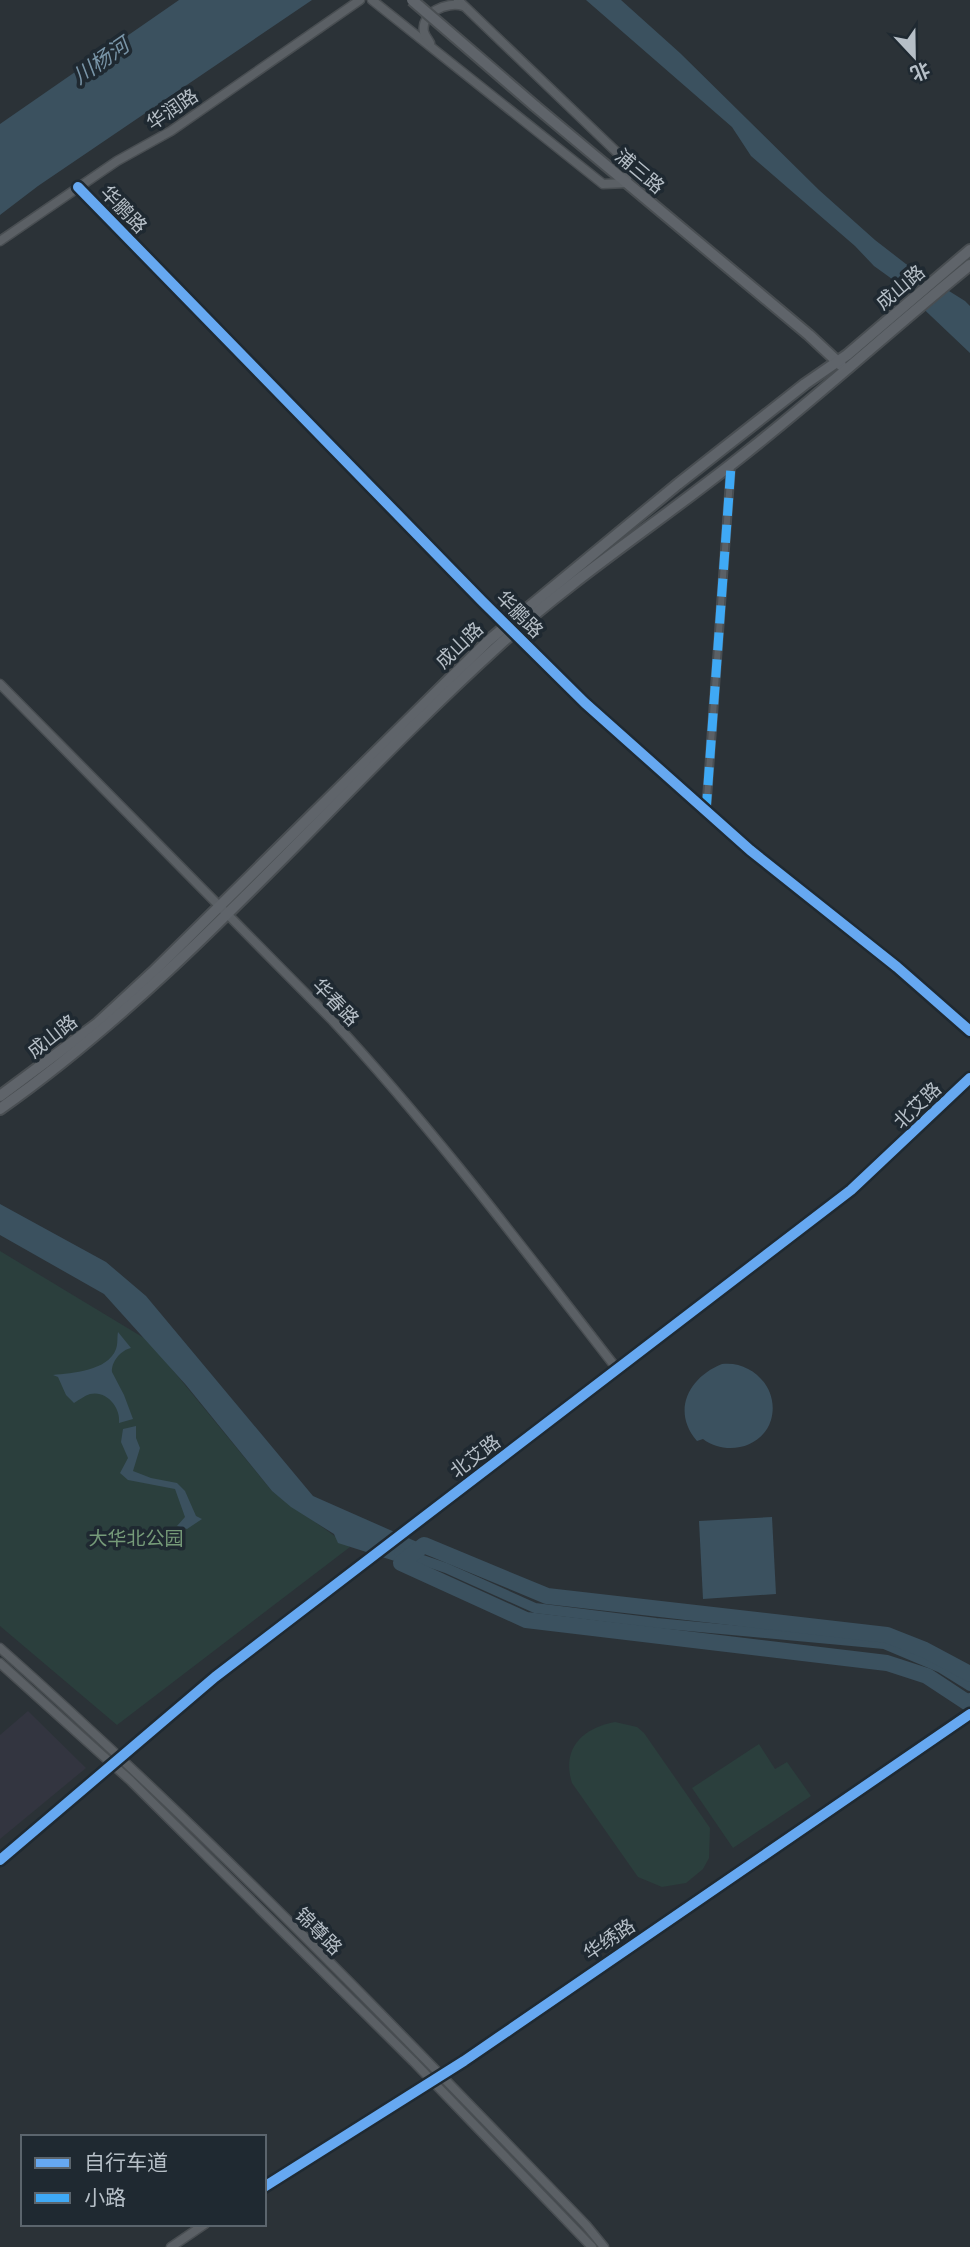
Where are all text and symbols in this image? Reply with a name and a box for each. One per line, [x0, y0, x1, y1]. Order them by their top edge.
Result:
north arrow [879, 21, 949, 91]
water label: 川杨河 [67, 29, 136, 88]
text: 北 [907, 58, 934, 86]
street label: 华润路 [142, 83, 202, 134]
street label: 浦三路 [611, 143, 670, 198]
street label: 华鹏路 [96, 180, 152, 237]
street label: 成山路 [870, 259, 929, 314]
street label: 华鹏路 [492, 585, 549, 642]
street label: 成山路 [430, 617, 487, 673]
street label: 华春路 [308, 973, 364, 1030]
street label: 成山路 [22, 1009, 81, 1062]
street label: 北艾路 [888, 1077, 945, 1133]
street label: 北艾路 [445, 1429, 504, 1482]
park label: 大华北公园 [88, 1526, 184, 1549]
street label: 锦尊路 [291, 1902, 348, 1959]
street label: 华绣路 [579, 1913, 639, 1964]
legend [21, 2135, 266, 2226]
text: 自行车道 [84, 2149, 168, 2174]
text: 小路 [84, 2184, 126, 2209]

